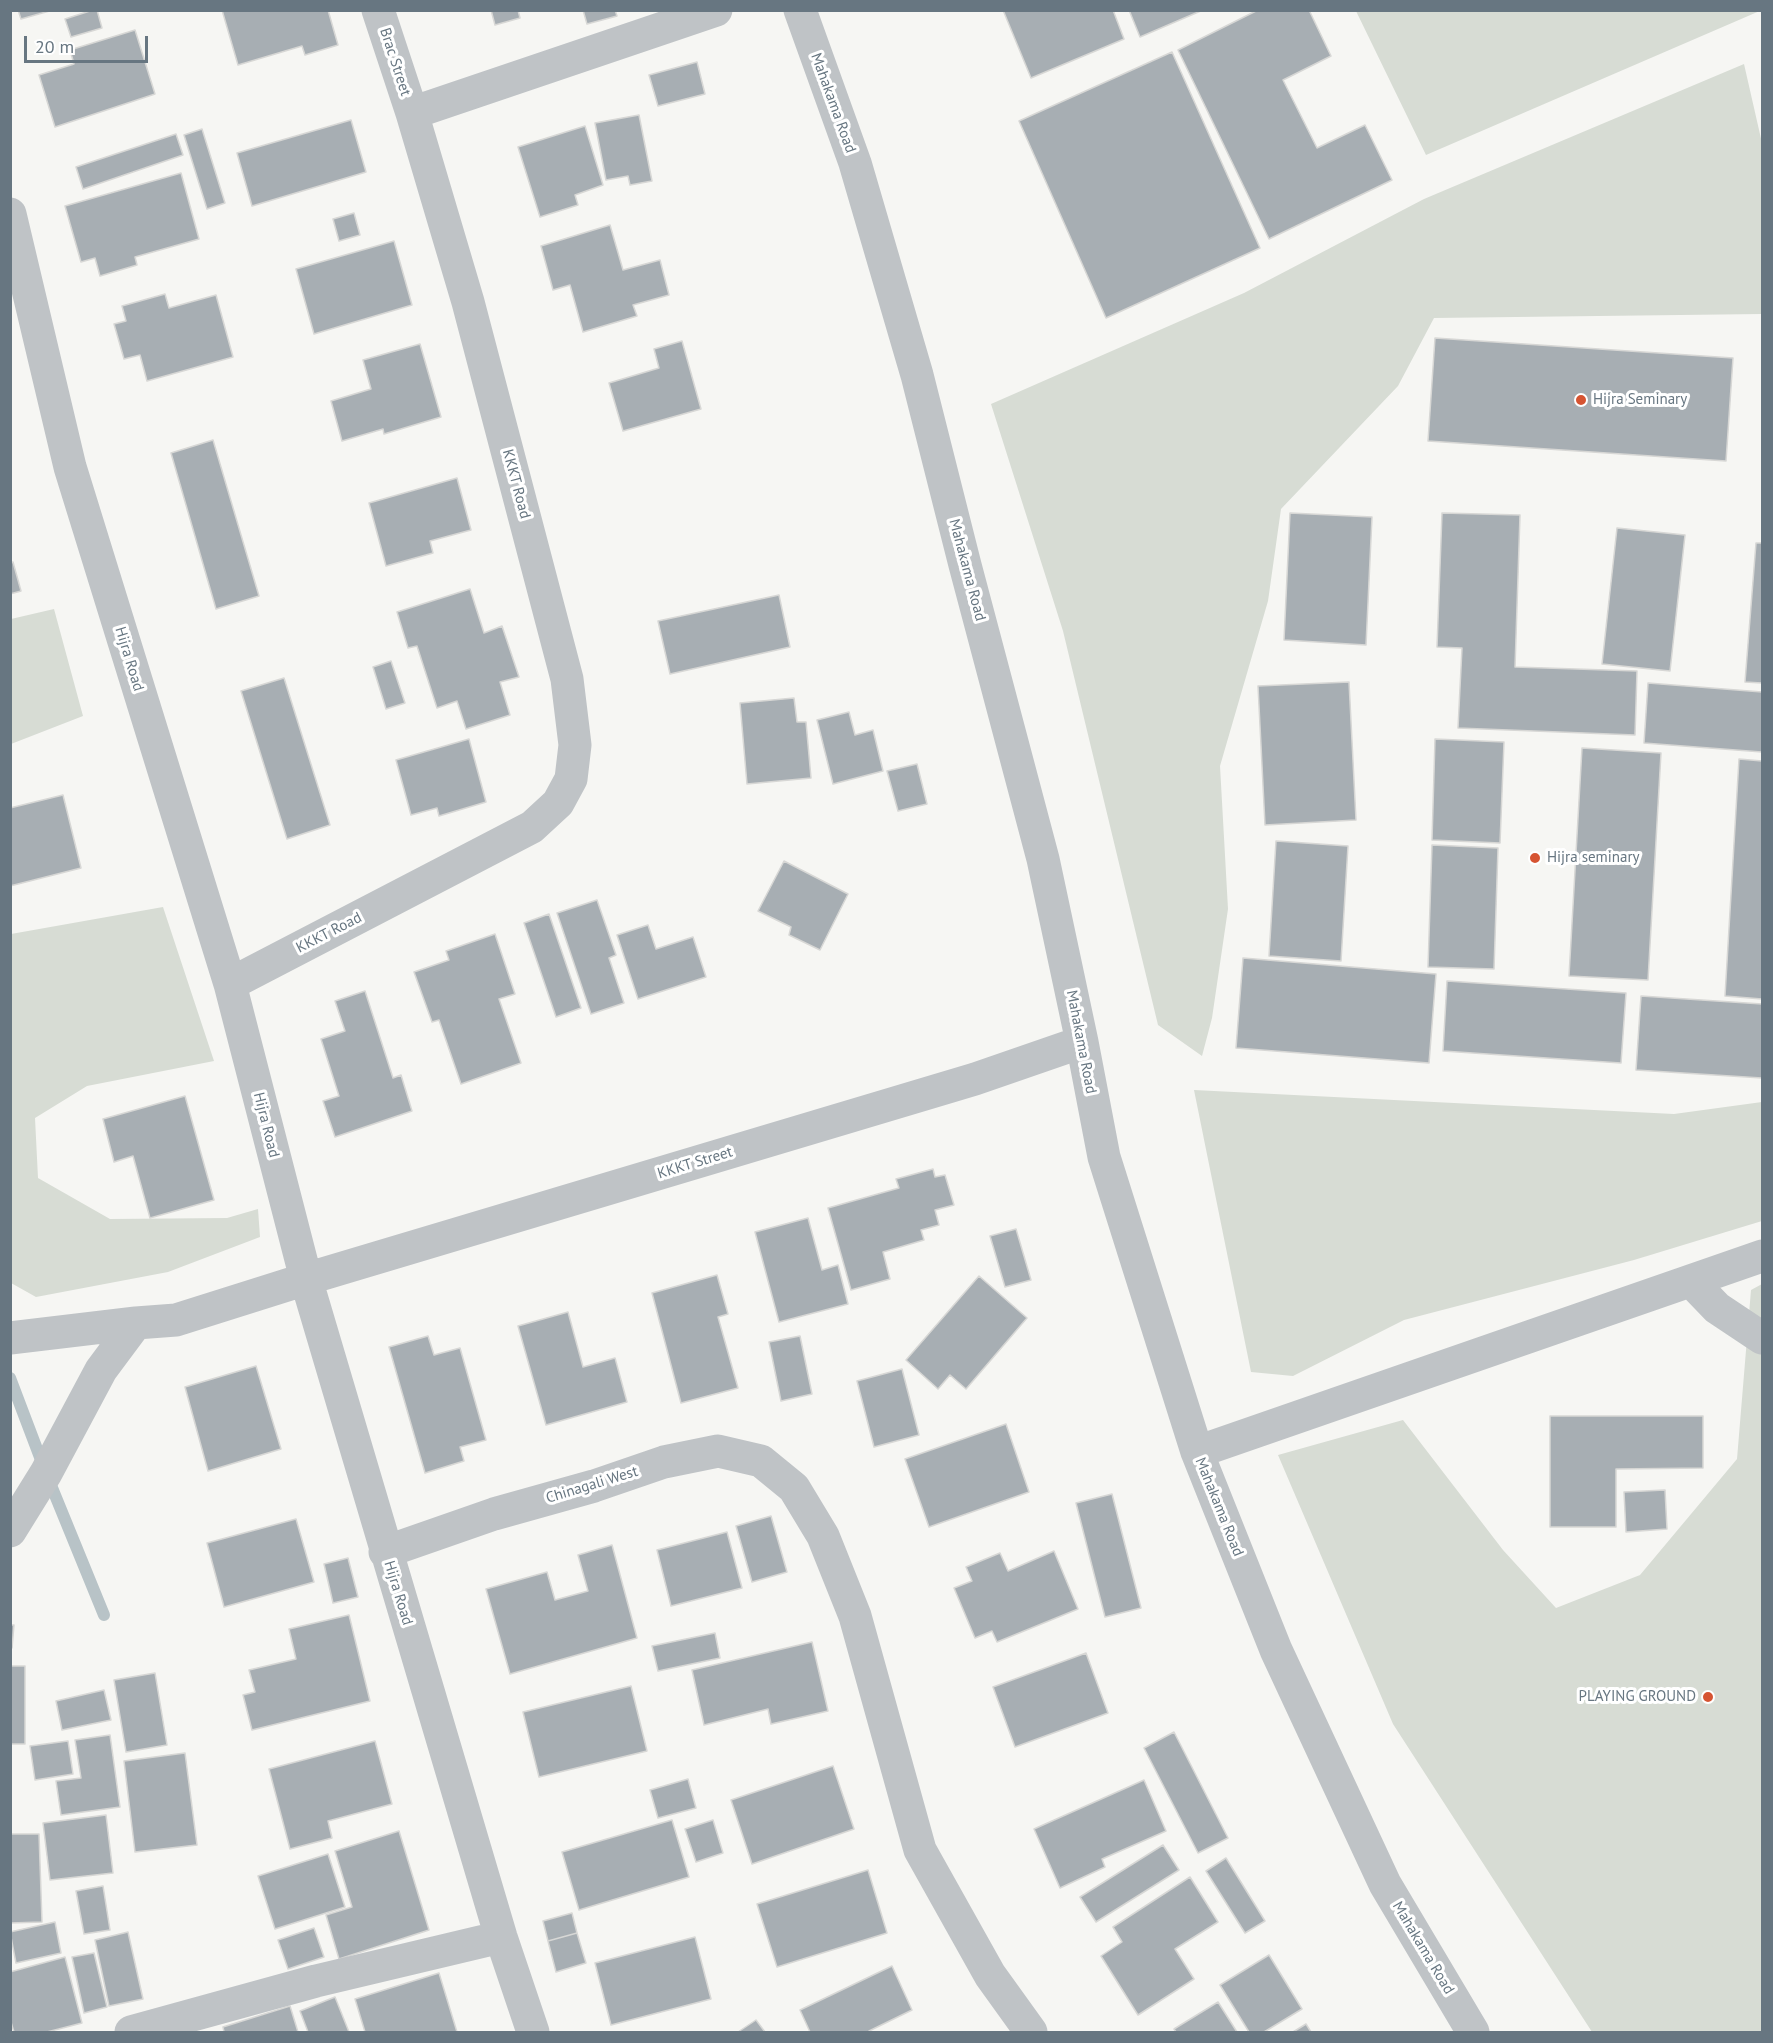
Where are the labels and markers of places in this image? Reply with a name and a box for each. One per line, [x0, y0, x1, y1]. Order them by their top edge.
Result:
place label: Hijra Seminary [1593, 391, 1687, 409]
marker: Hijra Seminary [1574, 393, 1588, 407]
place label: Hijra seminary [1547, 849, 1640, 867]
marker: Hijra seminary [1528, 851, 1542, 865]
place label: PLAYING GROUND [1579, 1688, 1696, 1706]
marker: PLAYING GROUND [1701, 1690, 1715, 1704]

